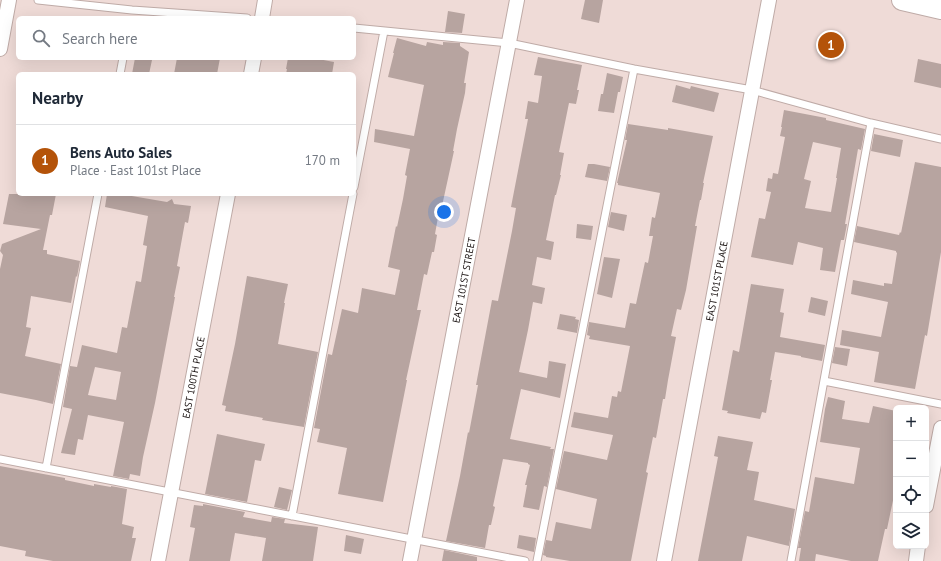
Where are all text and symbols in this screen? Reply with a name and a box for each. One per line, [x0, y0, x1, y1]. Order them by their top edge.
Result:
search box [16, 16, 356, 60]
icon: search [30, 27, 52, 49]
text: Search here [62, 29, 138, 48]
pin: 1 [818, 30, 844, 60]
text: Nearby [32, 87, 83, 109]
text: Bens Auto Sales [70, 143, 172, 162]
text: 1 [41, 152, 49, 169]
text: 170 m [305, 152, 340, 169]
text: Place · East 101st Place [70, 162, 201, 179]
your location [434, 202, 454, 222]
street label: EAST 101ST STREET [450, 236, 479, 324]
street label: EAST 101ST PLACE [703, 240, 731, 322]
street label: EAST 100TH PLACE [179, 335, 208, 420]
map controls [893, 405, 929, 549]
button: + [893, 405, 929, 441]
button: − [893, 441, 929, 477]
button: locate [893, 477, 929, 513]
button: layers [893, 513, 929, 549]

